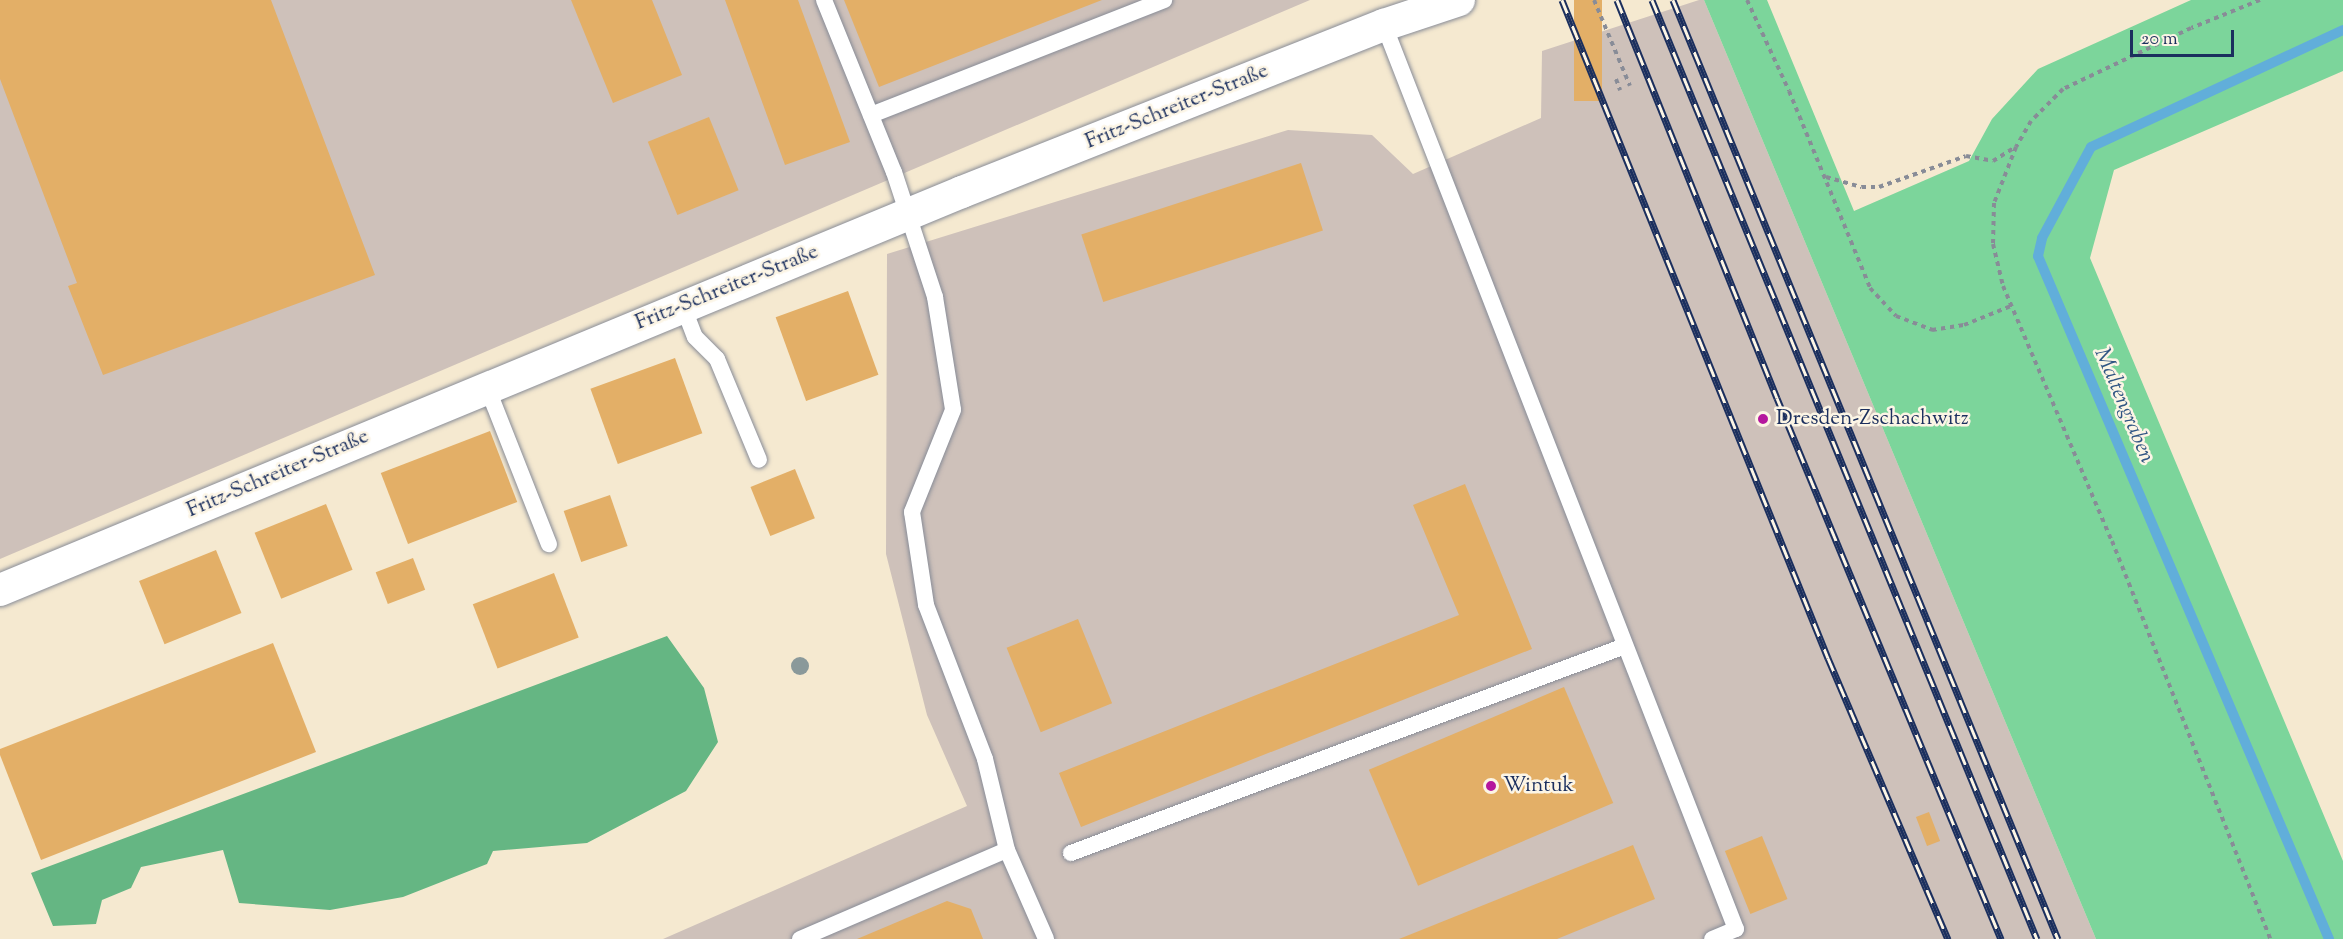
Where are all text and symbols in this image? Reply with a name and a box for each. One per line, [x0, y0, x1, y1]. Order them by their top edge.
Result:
scale bar [2133, 18, 2236, 56]
text: 20 m [2141, 27, 2178, 53]
street label: Fritz-Schreiter-Straße [1082, 59, 1272, 155]
street label: Fritz-Schreiter-Straße [632, 240, 822, 336]
water label: Maltengraben [2087, 345, 2159, 467]
place label: Dresden-Zschachwitz [1776, 406, 1969, 432]
marker: Dresden-Zschachwitz [1754, 410, 1772, 428]
street label: Fritz-Schreiter-Straße [183, 424, 373, 524]
place label: Wintuk [1503, 773, 1574, 799]
marker: Wintuk [1484, 779, 1498, 793]

